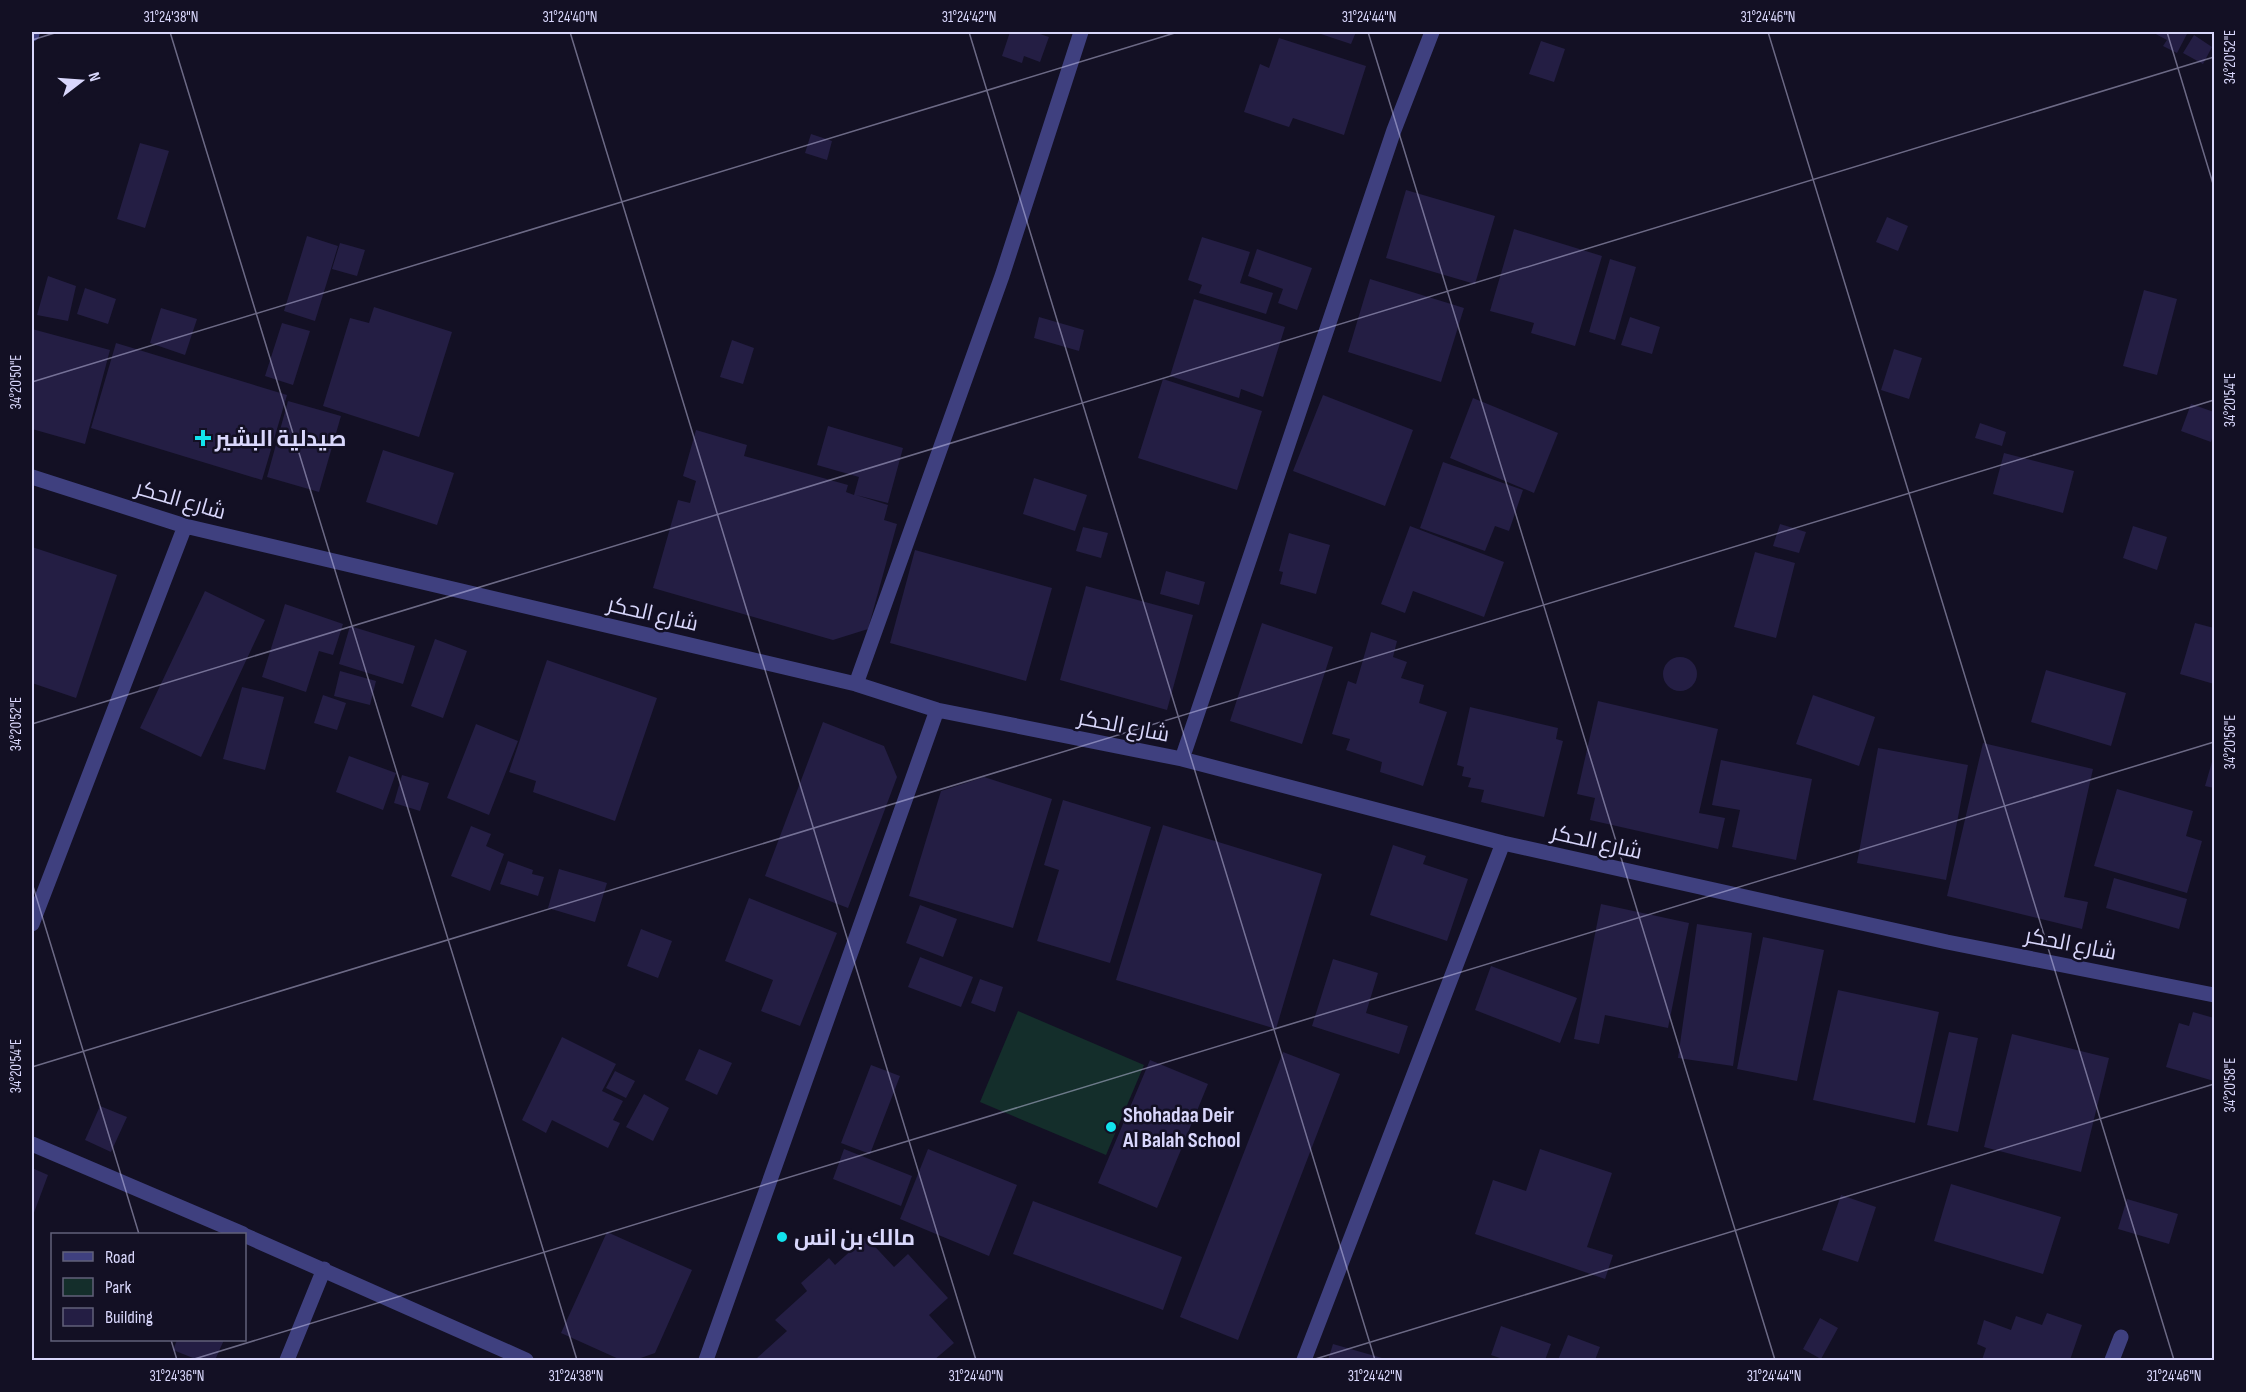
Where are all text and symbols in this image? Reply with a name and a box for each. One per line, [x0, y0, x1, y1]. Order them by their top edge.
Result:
text: 31°24'38"N [144, 8, 198, 27]
text: 31°24'40"N [542, 8, 598, 27]
text: 31°24'42"N [942, 8, 996, 27]
text: 31°24'44"N [1342, 8, 1396, 27]
text: 31°24'46"N [1741, 8, 1795, 27]
text: 34°20'52"E [2221, 30, 2240, 84]
north arrow [51, 51, 111, 111]
text: N [84, 70, 104, 84]
text: 34°20'50"E [7, 355, 26, 410]
text: 34°20'54"E [2221, 373, 2240, 427]
place label: صيدلية البشير [214, 426, 346, 453]
marker: صيدلية البشير [196, 431, 210, 445]
street label: شارع الحكر [131, 474, 229, 526]
street label: شارع الحكر [603, 590, 701, 638]
text: 34°20'52"E [7, 697, 26, 751]
street label: شارع الحكر [1074, 704, 1172, 749]
text: 34°20'56"E [2221, 715, 2240, 769]
street label: شارع الحكر [1547, 818, 1645, 866]
street label: شارع الحكر [2021, 922, 2119, 967]
text: 34°20'54"E [7, 1039, 26, 1093]
text: 34°20'58"E [2221, 1058, 2240, 1112]
place label: Shohadaa Deir Al Balah School [1122, 1102, 1240, 1154]
marker: Shohadaa Deir Al Balah School [1104, 1120, 1118, 1134]
place label: مالك بن انس [794, 1225, 915, 1252]
marker: مالك بن انس [775, 1230, 789, 1244]
legend [51, 1233, 246, 1341]
text: Road [105, 1247, 135, 1268]
text: Park [105, 1277, 131, 1298]
text: Building [105, 1307, 153, 1328]
text: 31°24'36"N [150, 1367, 204, 1386]
text: 31°24'38"N [549, 1367, 603, 1386]
text: 31°24'40"N [948, 1367, 1004, 1386]
text: 31°24'42"N [1348, 1367, 1402, 1386]
text: 31°24'44"N [1747, 1367, 1801, 1386]
text: 31°24'46"N [2147, 1367, 2201, 1386]

